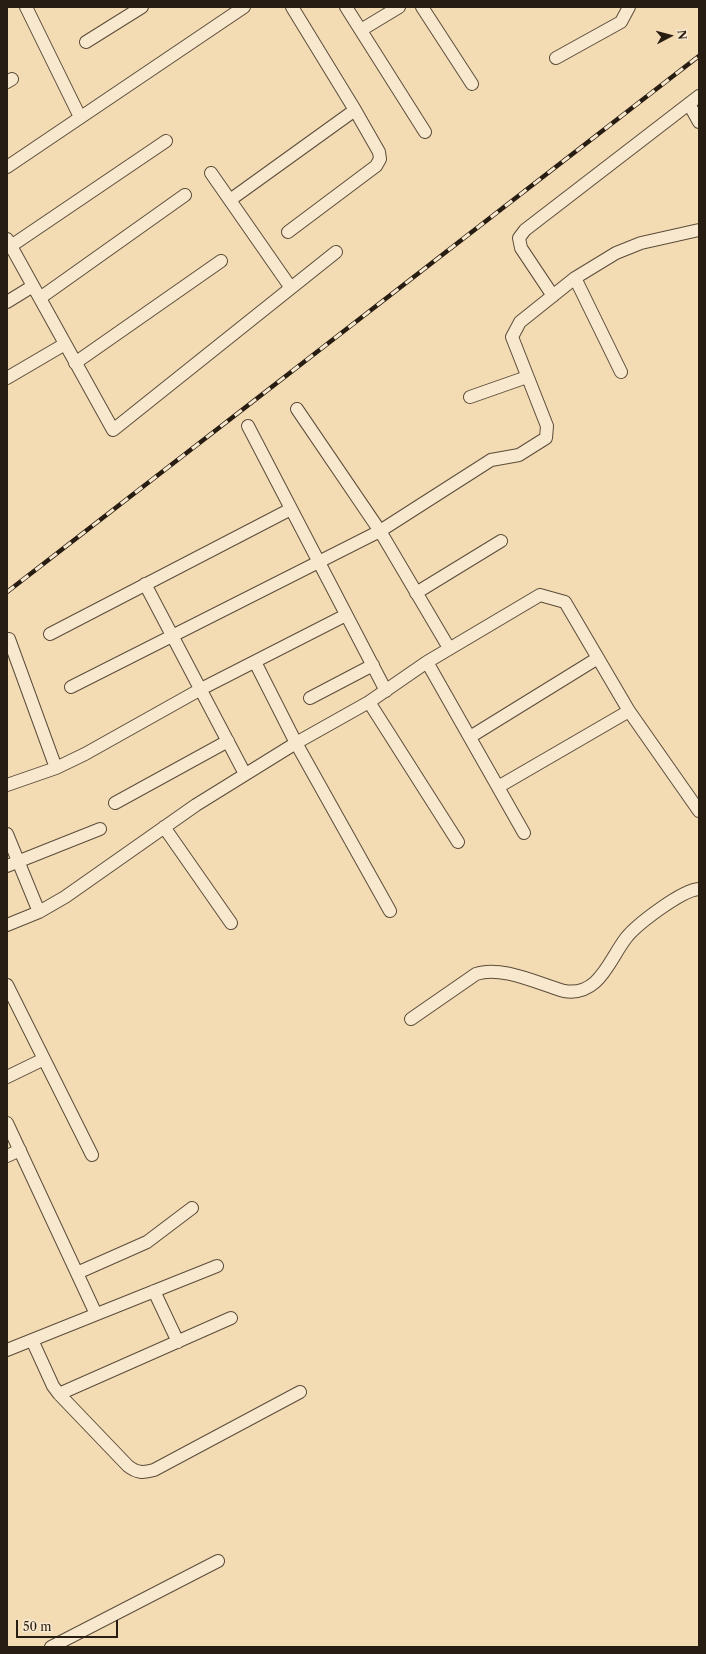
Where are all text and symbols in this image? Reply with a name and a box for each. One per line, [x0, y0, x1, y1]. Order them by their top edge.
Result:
north arrow [650, 16, 690, 56]
text: N [674, 29, 689, 40]
scale bar [18, 1612, 120, 1638]
text: 50 m [23, 1619, 52, 1634]

